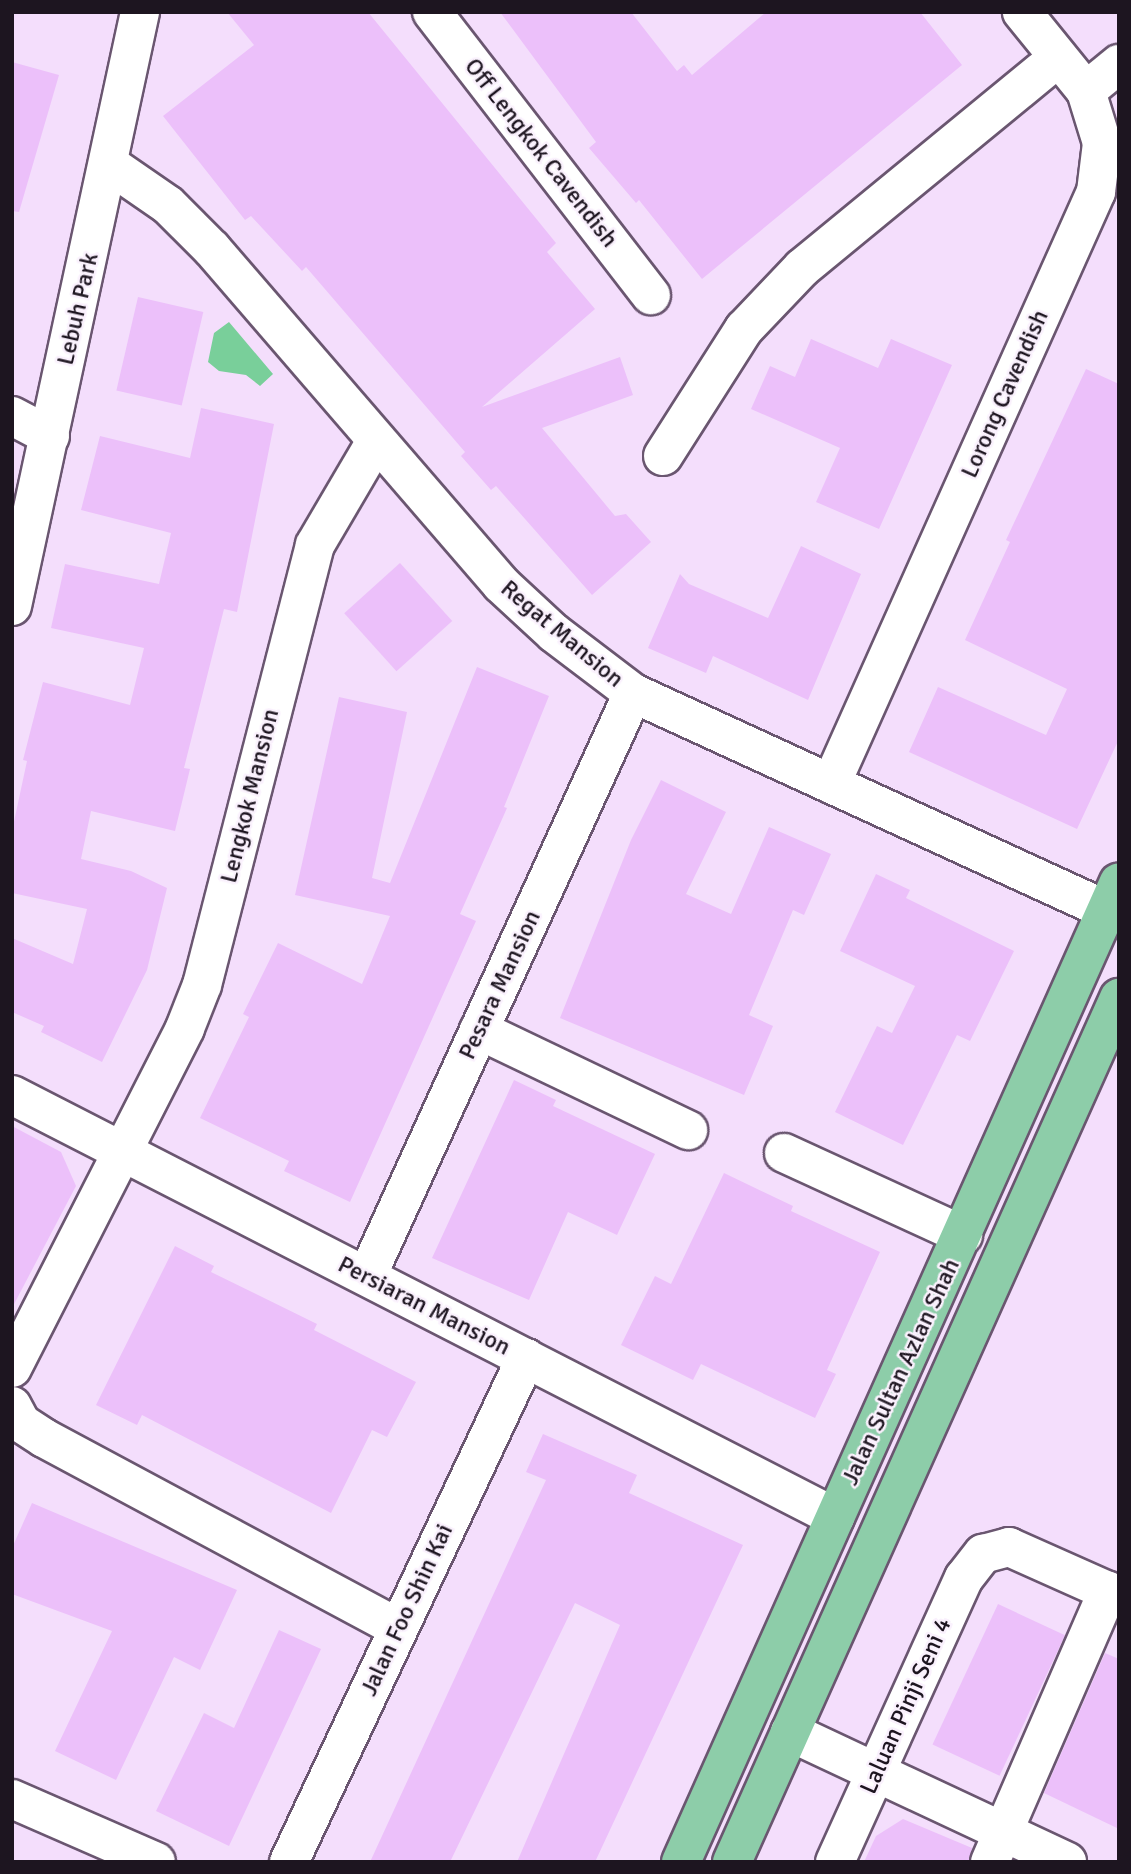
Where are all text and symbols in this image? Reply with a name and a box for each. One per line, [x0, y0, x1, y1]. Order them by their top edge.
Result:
street label: Off Lengkok Cavendish [458, 53, 624, 253]
street label: Lebuh Park [51, 250, 105, 368]
street label: Lorong Cavendish [955, 306, 1055, 482]
street label: Regat Mansion [495, 574, 629, 694]
street label: Lengkok Mansion [214, 706, 286, 886]
street label: Pesara Mansion [453, 906, 547, 1064]
street label: Persiaran Mansion [333, 1250, 515, 1362]
street label: Jalan Sultan Azlan Shah [836, 1254, 966, 1490]
street label: Jalan Foo Shin Kai [355, 1519, 459, 1701]
street label: Laluan Pinji Seni 4 [854, 1613, 958, 1799]

